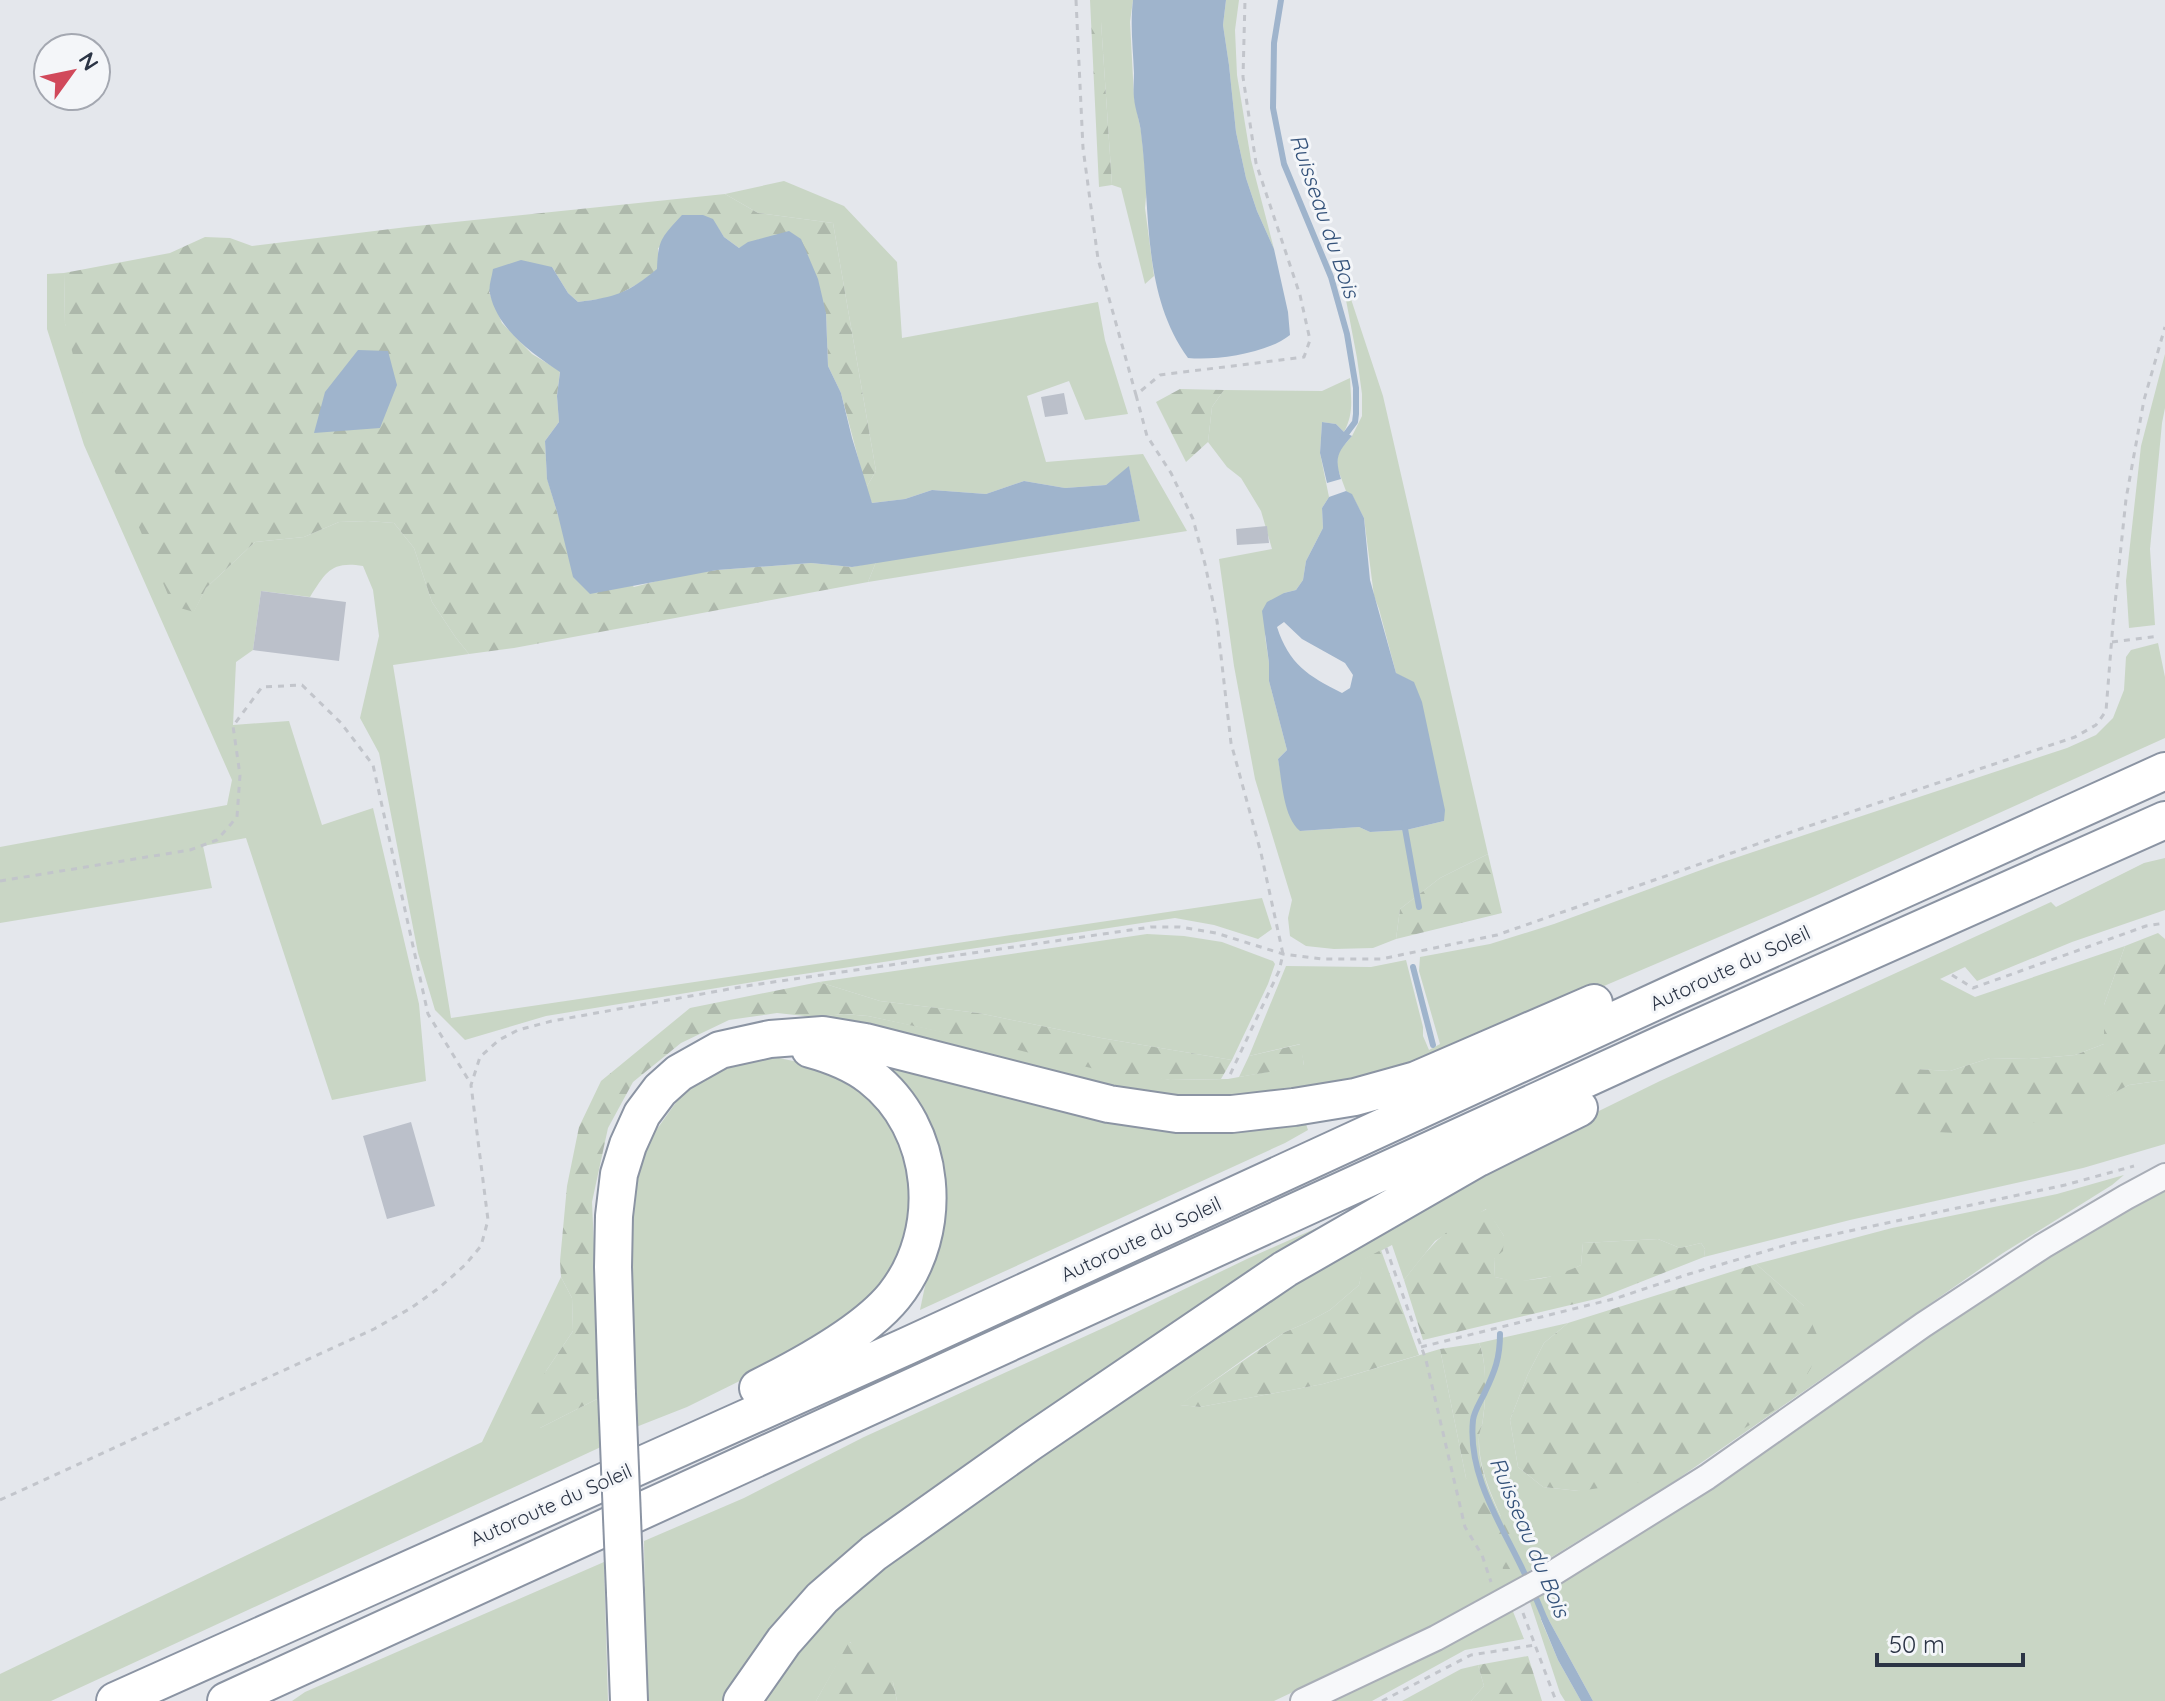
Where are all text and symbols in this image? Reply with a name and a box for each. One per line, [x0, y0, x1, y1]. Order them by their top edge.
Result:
north arrow [32, 32, 112, 112]
text: N [73, 47, 105, 76]
water label: Ruisseau du Bois [1284, 130, 1367, 303]
street label: Autoroute du Soleil [1646, 919, 1814, 1016]
street label: Autoroute du Soleil [1057, 1190, 1225, 1287]
water label: Ruisseau du Bois [1484, 1453, 1577, 1623]
street label: Autoroute du Soleil [466, 1458, 635, 1551]
scale bar [1877, 1617, 2023, 1667]
text: 50 m [1889, 1629, 1945, 1659]

